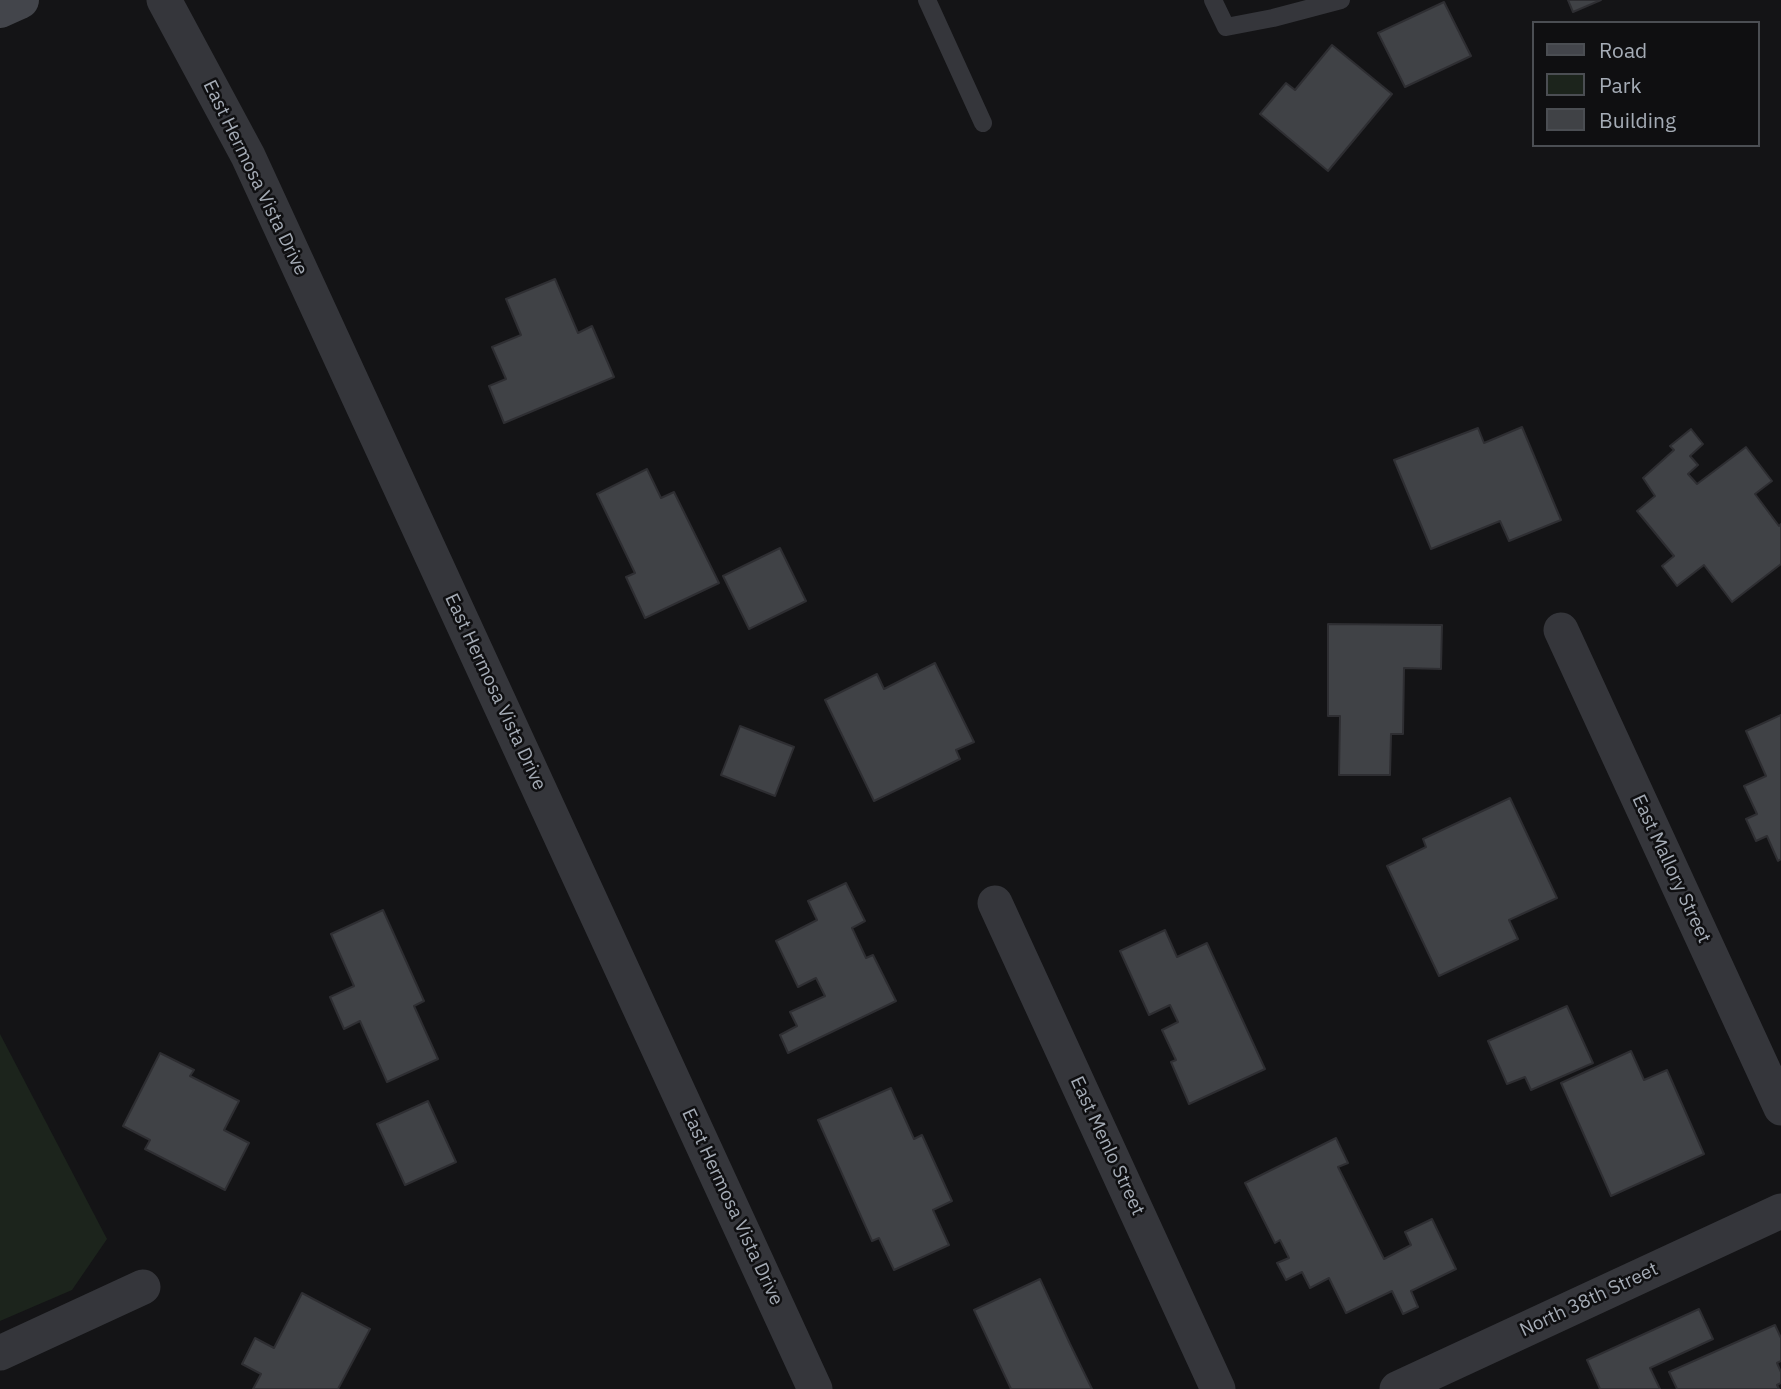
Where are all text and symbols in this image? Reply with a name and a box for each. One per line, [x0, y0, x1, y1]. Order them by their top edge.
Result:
legend [1532, 21, 1760, 147]
text: Road [1599, 36, 1647, 64]
text: Park [1599, 71, 1642, 99]
street label: East Hermosa Vista Drive [198, 77, 312, 279]
text: Building [1599, 106, 1676, 134]
street label: East Hermosa Vista Drive [439, 590, 551, 794]
street label: East Mallory Street [1627, 791, 1715, 947]
street label: East Menlo Street [1065, 1073, 1149, 1219]
street label: East Hermosa Vista Drive [676, 1105, 788, 1309]
street label: North 38th Street [1516, 1258, 1662, 1342]

